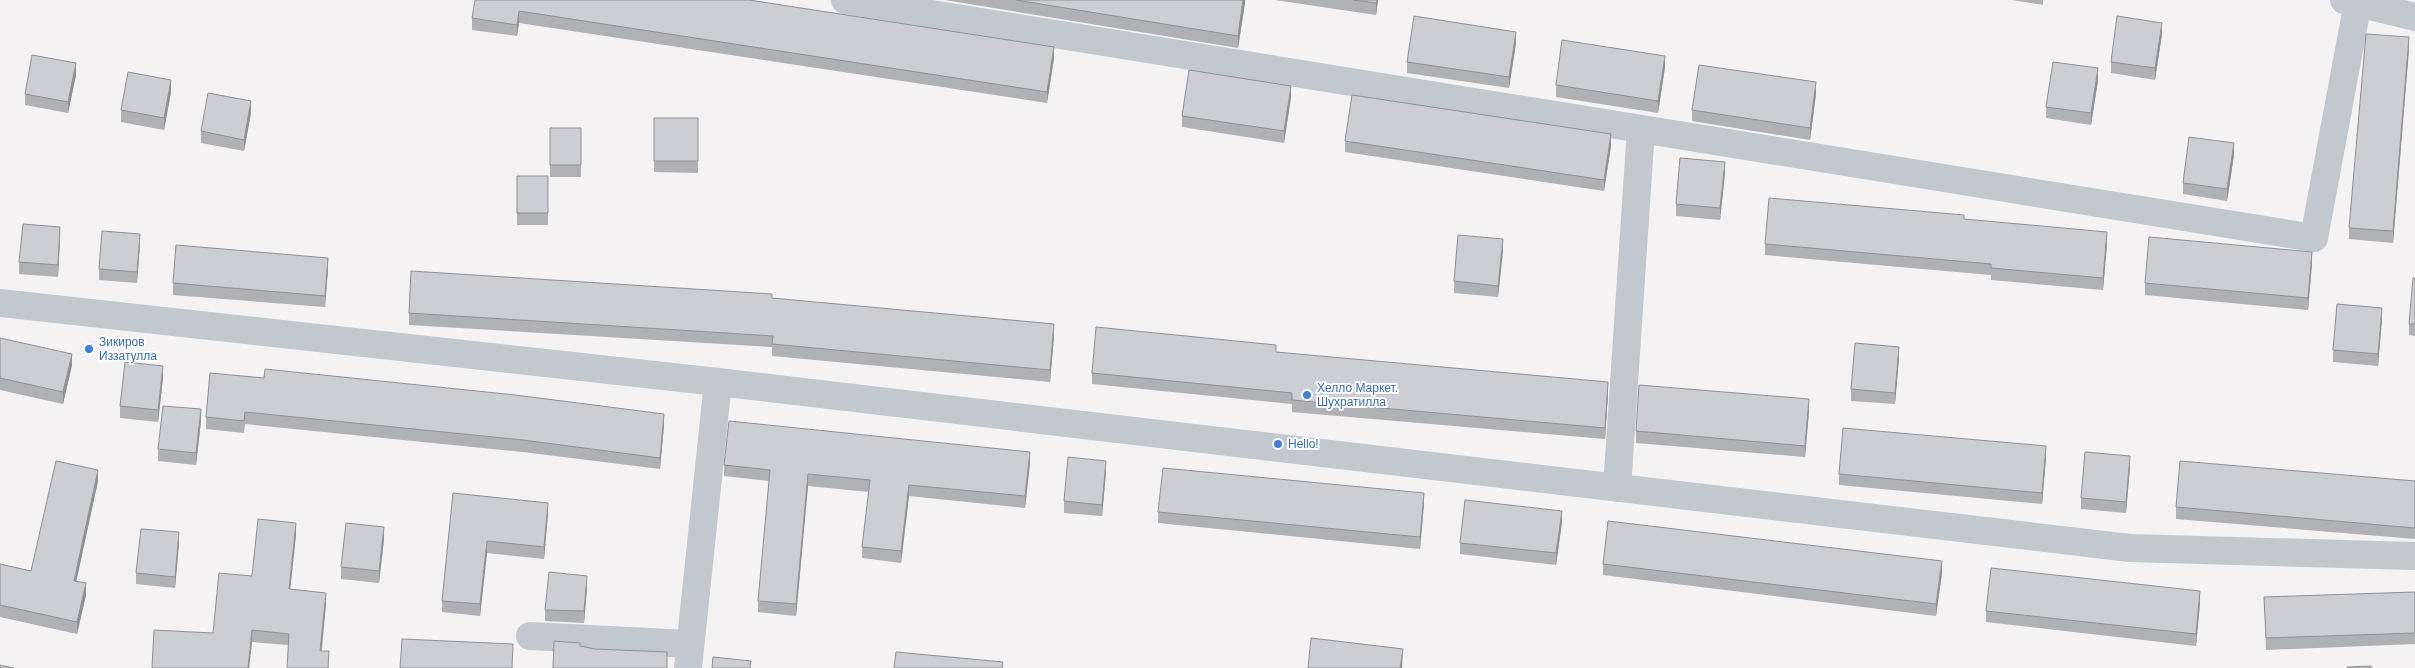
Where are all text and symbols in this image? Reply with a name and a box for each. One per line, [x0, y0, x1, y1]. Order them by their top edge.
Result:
place label: Зикиров Иззатулла [99, 335, 157, 363]
marker: Зикиров Иззатулла [83, 343, 95, 355]
place label: Хелло Маркет. Шухратилла [1317, 381, 1398, 409]
marker: Хелло Маркет. Шухратилла [1301, 389, 1313, 401]
place label: Hello! [1288, 437, 1319, 451]
marker: Hello! [1272, 438, 1284, 450]

